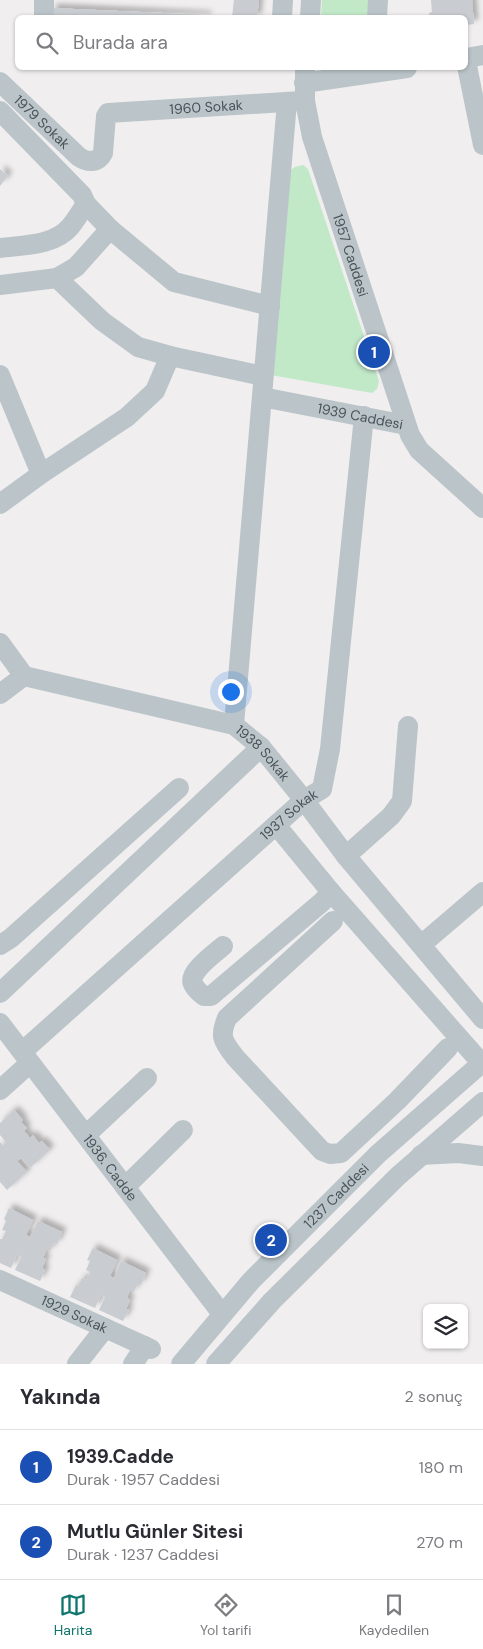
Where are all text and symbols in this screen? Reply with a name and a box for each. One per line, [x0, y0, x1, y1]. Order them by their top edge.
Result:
search box [15, 15, 468, 70]
icon: search [33, 29, 61, 57]
text: Burada ara [73, 30, 168, 55]
street label: 1979 Sokak [10, 91, 74, 153]
street label: 1960 Sokak [169, 96, 243, 118]
street label: 1957 Caddesi [329, 211, 373, 299]
pin: 1 [358, 333, 390, 371]
street label: 1939 Caddesi [316, 399, 404, 433]
your location [218, 679, 244, 705]
street label: 1938 Sokak [232, 721, 294, 785]
street label: 1937 Sokak [256, 785, 321, 844]
street label: 1936. Cadde [79, 1131, 142, 1205]
street label: 1237 Caddesi [300, 1159, 373, 1232]
pin: 2 [255, 1221, 287, 1259]
street label: 1929 Sokak [38, 1291, 111, 1337]
map controls [423, 1304, 468, 1349]
button: layers [423, 1304, 468, 1349]
text: Yakında [20, 1383, 101, 1411]
text: 2 sonuç [405, 1386, 463, 1407]
text: 1939.Cadde [67, 1444, 174, 1469]
text: 1 [33, 1457, 39, 1478]
text: 180 m [419, 1457, 463, 1478]
text: Durak · 1957 Caddesi [67, 1469, 220, 1490]
text: Mutlu Günler Sitesi [67, 1519, 243, 1544]
text: 2 [31, 1532, 41, 1553]
text: 270 m [416, 1532, 463, 1553]
text: Durak · 1237 Caddesi [67, 1544, 219, 1565]
tab: Harita [54, 1591, 92, 1639]
tab: Yol tarifi [200, 1591, 251, 1639]
tab: Kaydedilen [359, 1591, 429, 1639]

